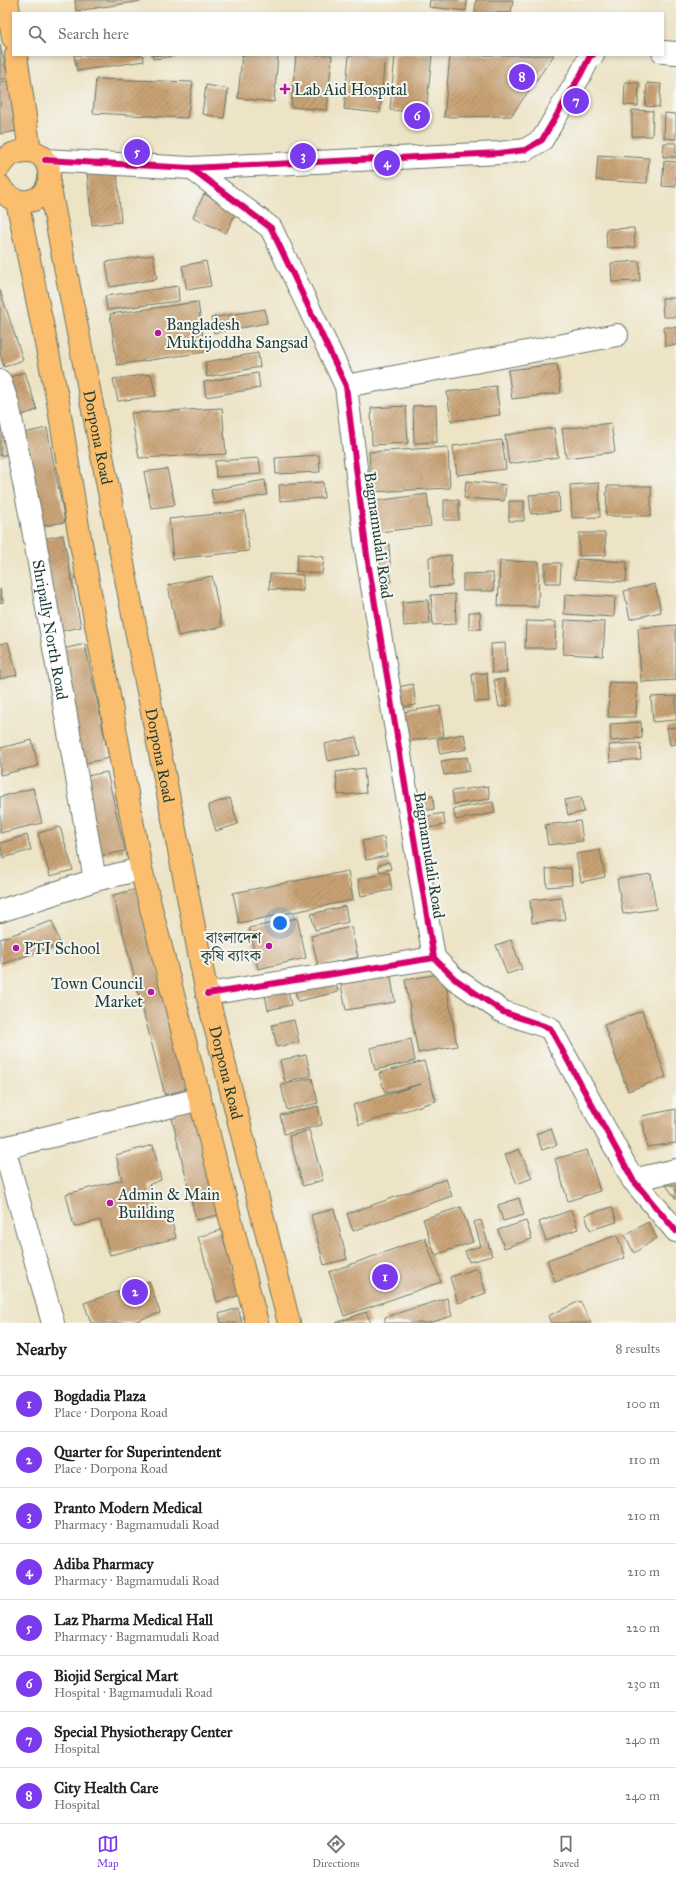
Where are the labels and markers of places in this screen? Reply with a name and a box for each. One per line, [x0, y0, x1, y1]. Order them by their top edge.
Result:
pin: 8 [509, 62, 535, 92]
place label: Lab Aid Hospital [294, 80, 408, 99]
marker: Lab Aid Hospital [279, 83, 291, 95]
pin: 7 [563, 86, 589, 116]
pin: 6 [404, 101, 430, 131]
pin: 5 [124, 137, 150, 167]
pin: 3 [290, 141, 316, 171]
pin: 4 [374, 148, 400, 178]
place label: Bangladesh Muktijoddha Sangsad [166, 315, 308, 353]
marker: Bangladesh Muktijoddha Sangsad [153, 328, 163, 338]
place label: বাংলাদেশ কৃষি ব্যাংক [200, 928, 262, 966]
place label: PTI School [24, 939, 101, 958]
marker: বাংলাদেশ কৃষি ব্যাংক [264, 941, 274, 951]
marker: PTI School [11, 943, 21, 953]
place label: Town Council Market [51, 974, 144, 1011]
marker: Town Council Market [146, 987, 156, 997]
place label: Admin & Main Building [117, 1185, 220, 1223]
marker: Admin & Main Building [105, 1198, 115, 1208]
pin: 1 [372, 1262, 398, 1292]
pin: 2 [122, 1277, 148, 1307]

